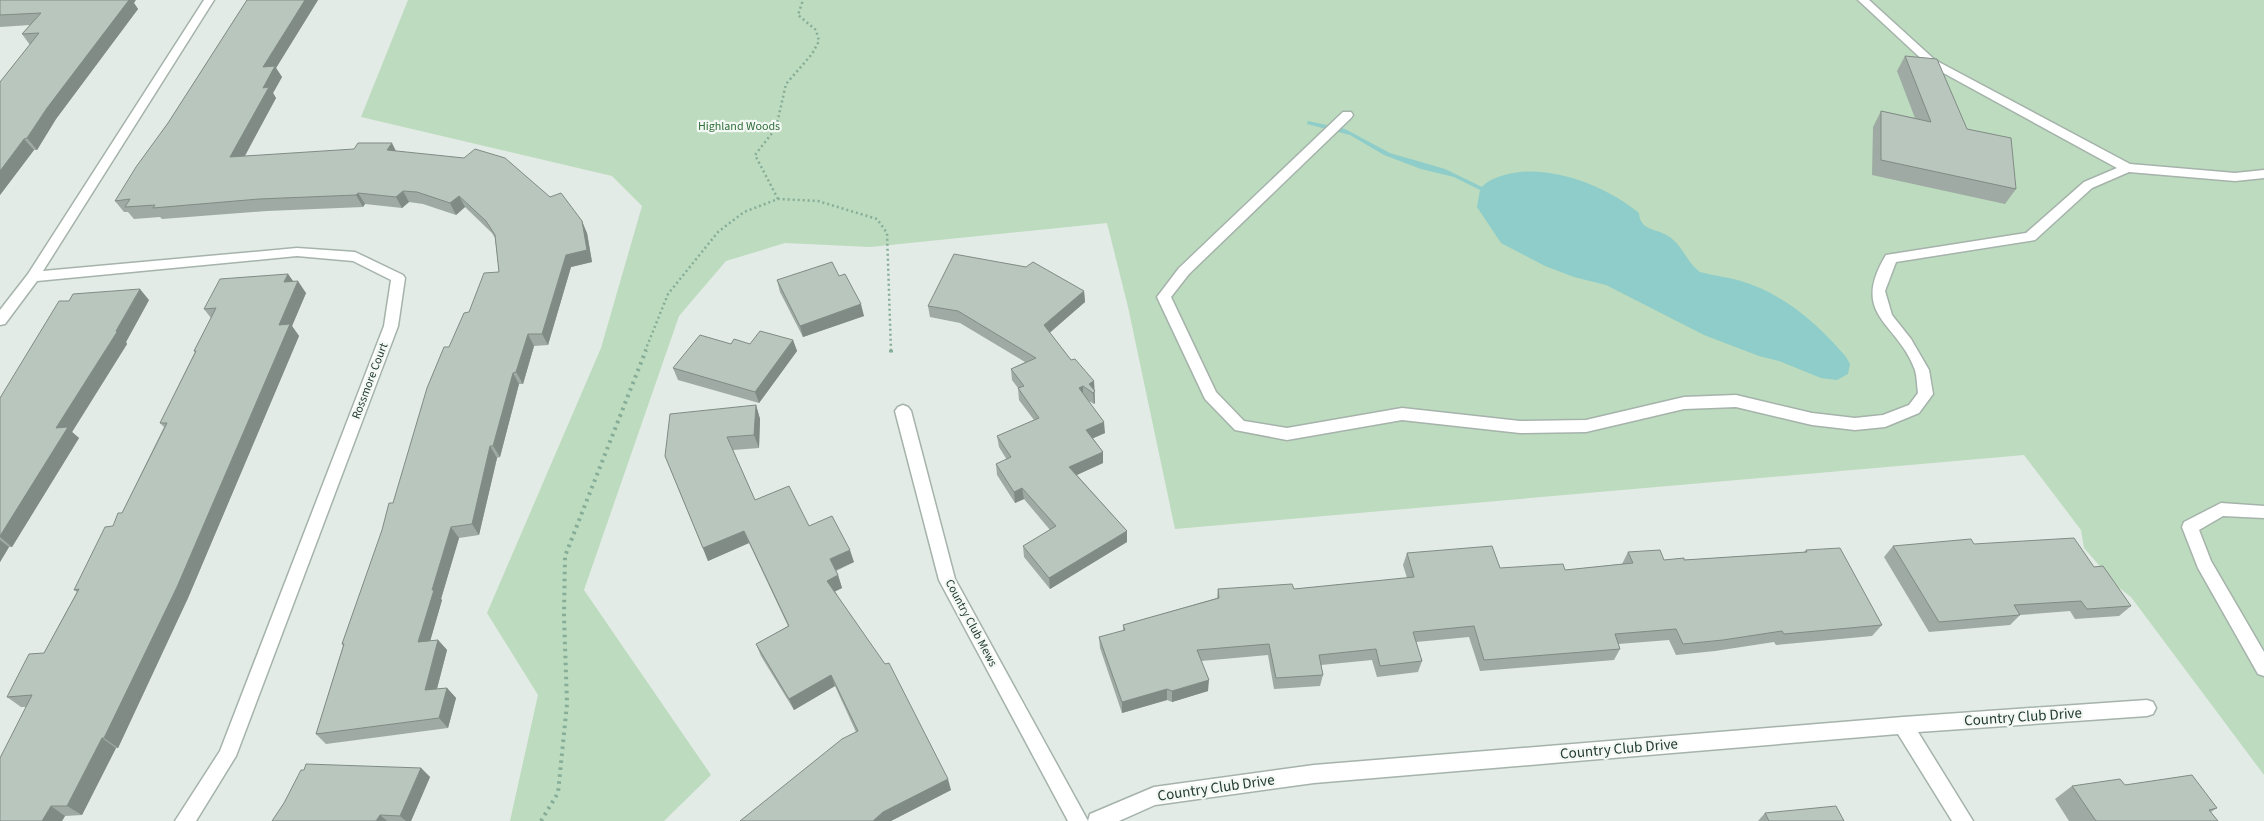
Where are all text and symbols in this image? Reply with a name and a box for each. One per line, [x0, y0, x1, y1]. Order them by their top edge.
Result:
park label: Highland Woods [698, 118, 780, 135]
street label: Rossmore Court [348, 341, 392, 421]
street label: Country Club Mews [941, 576, 1001, 670]
street label: Country Club Drive [1963, 702, 2083, 732]
street label: Country Club Drive [1559, 733, 1679, 765]
street label: Country Club Drive [1156, 769, 1276, 807]

